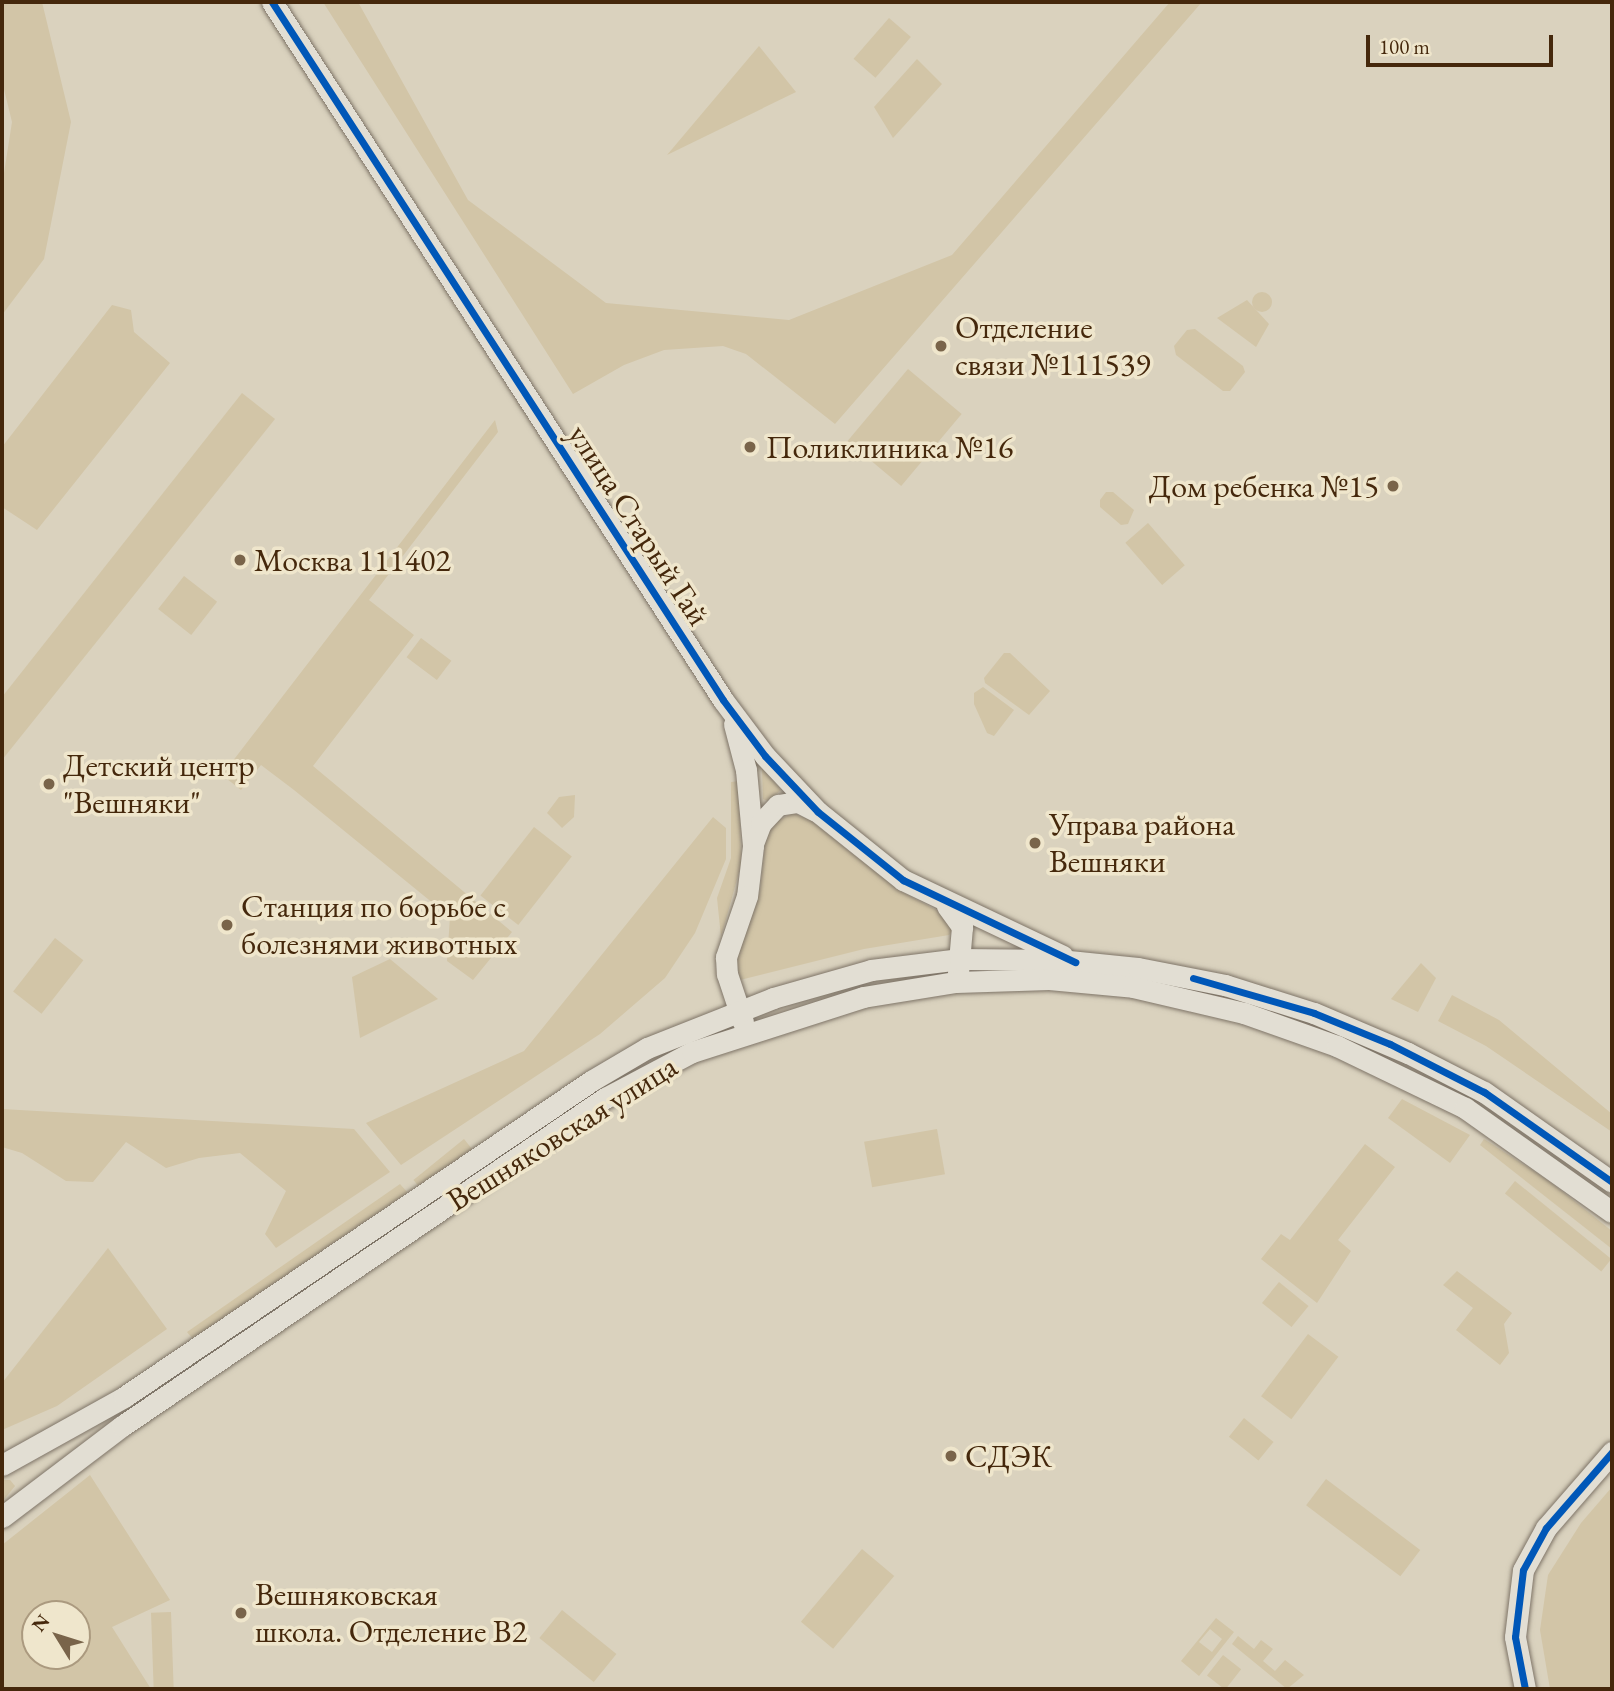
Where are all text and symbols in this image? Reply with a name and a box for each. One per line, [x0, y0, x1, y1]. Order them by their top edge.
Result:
scale bar [1369, 21, 1556, 65]
text: 100 m [1379, 33, 1430, 60]
place label: Отделение связи №111539 [955, 309, 1151, 384]
marker: Отделение связи №111539 [933, 338, 949, 354]
street label: улица Старый Гай [560, 417, 718, 633]
place label: Поликлиника №16 [766, 428, 1013, 466]
marker: Поликлиника №16 [740, 437, 760, 457]
place label: Дом ребенка №15 [1149, 467, 1379, 505]
marker: Дом ребенка №15 [1385, 478, 1401, 494]
place label: Москва 111402 [254, 541, 451, 579]
marker: Москва 111402 [232, 552, 248, 568]
place label: Детский центр "Вешняки" [63, 747, 255, 822]
marker: Детский центр "Вешняки" [41, 776, 57, 792]
place label: Управа района Вешняки [1049, 806, 1235, 881]
marker: Управа района Вешняки [1027, 835, 1043, 851]
place label: Станция по борьбе с болезнями животных [241, 888, 517, 963]
marker: Станция по борьбе с болезнями животных [219, 917, 235, 933]
street label: Вешняковская улица [440, 1047, 684, 1219]
place label: СДЭК [965, 1437, 1052, 1475]
marker: СДЭК [943, 1448, 959, 1464]
place label: Вешняковская школа. Отделение В2 [255, 1576, 527, 1651]
north arrow [21, 1600, 91, 1670]
marker: Вешняковская школа. Отделение В2 [233, 1605, 249, 1621]
text: N [26, 1609, 55, 1637]

